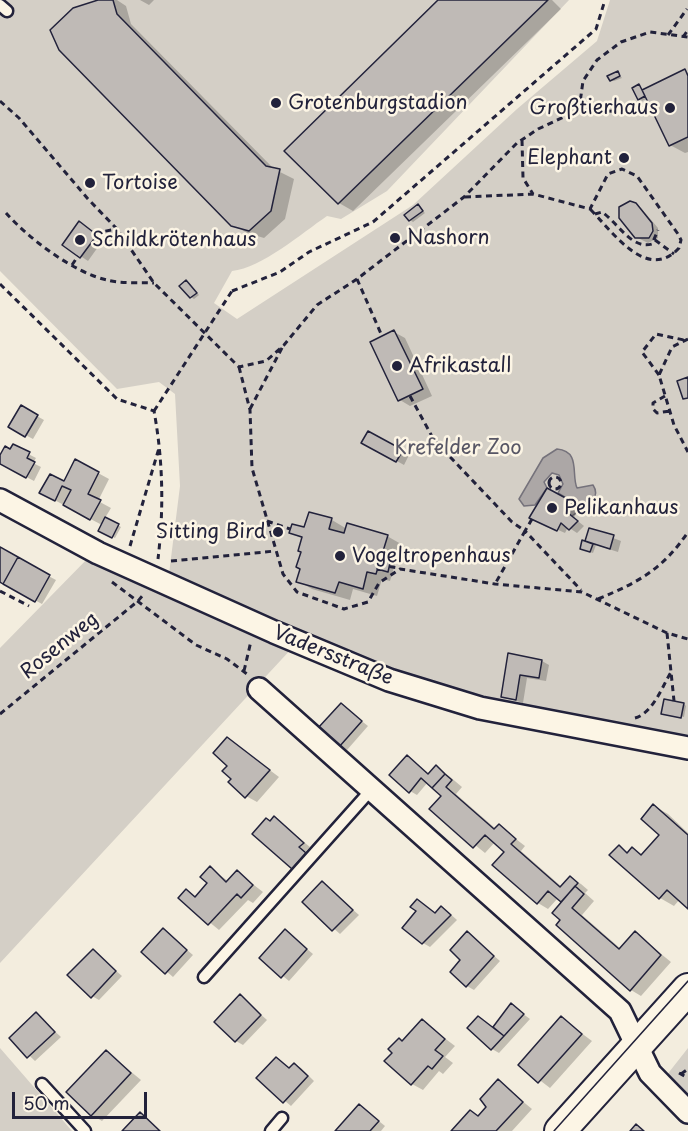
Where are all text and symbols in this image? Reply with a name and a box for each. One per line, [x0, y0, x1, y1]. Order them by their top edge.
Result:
place label: Grotenburgstadion [288, 91, 468, 115]
marker: Grotenburgstadion [269, 96, 283, 110]
place label: Großtierhaus [529, 96, 658, 120]
marker: Großtierhaus [663, 101, 677, 115]
place label: Elephant [527, 146, 612, 170]
marker: Elephant [617, 151, 631, 165]
place label: Tortoise [102, 171, 178, 195]
marker: Tortoise [83, 176, 97, 190]
place label: Nashorn [407, 226, 490, 250]
place label: Schildkrötenhaus [92, 228, 256, 252]
marker: Nashorn [388, 231, 402, 245]
marker: Schildkrötenhaus [73, 233, 87, 247]
place label: Afrikastall [409, 354, 511, 378]
marker: Afrikastall [390, 359, 404, 373]
park label: Krefelder Zoo [394, 436, 522, 460]
place label: Pelikanhaus [564, 496, 678, 520]
marker: Pelikanhaus [545, 501, 559, 515]
place label: Sitting Bird [156, 520, 266, 544]
marker: Sitting Bird [271, 525, 285, 539]
place label: Vogeltropenhaus [352, 544, 511, 568]
marker: Vogeltropenhaus [333, 549, 347, 563]
street label: Rosenweg [16, 607, 104, 685]
street label: Vadersstraße [270, 621, 396, 691]
scale bar [15, 1080, 150, 1118]
text: 50 m [23, 1089, 70, 1116]

